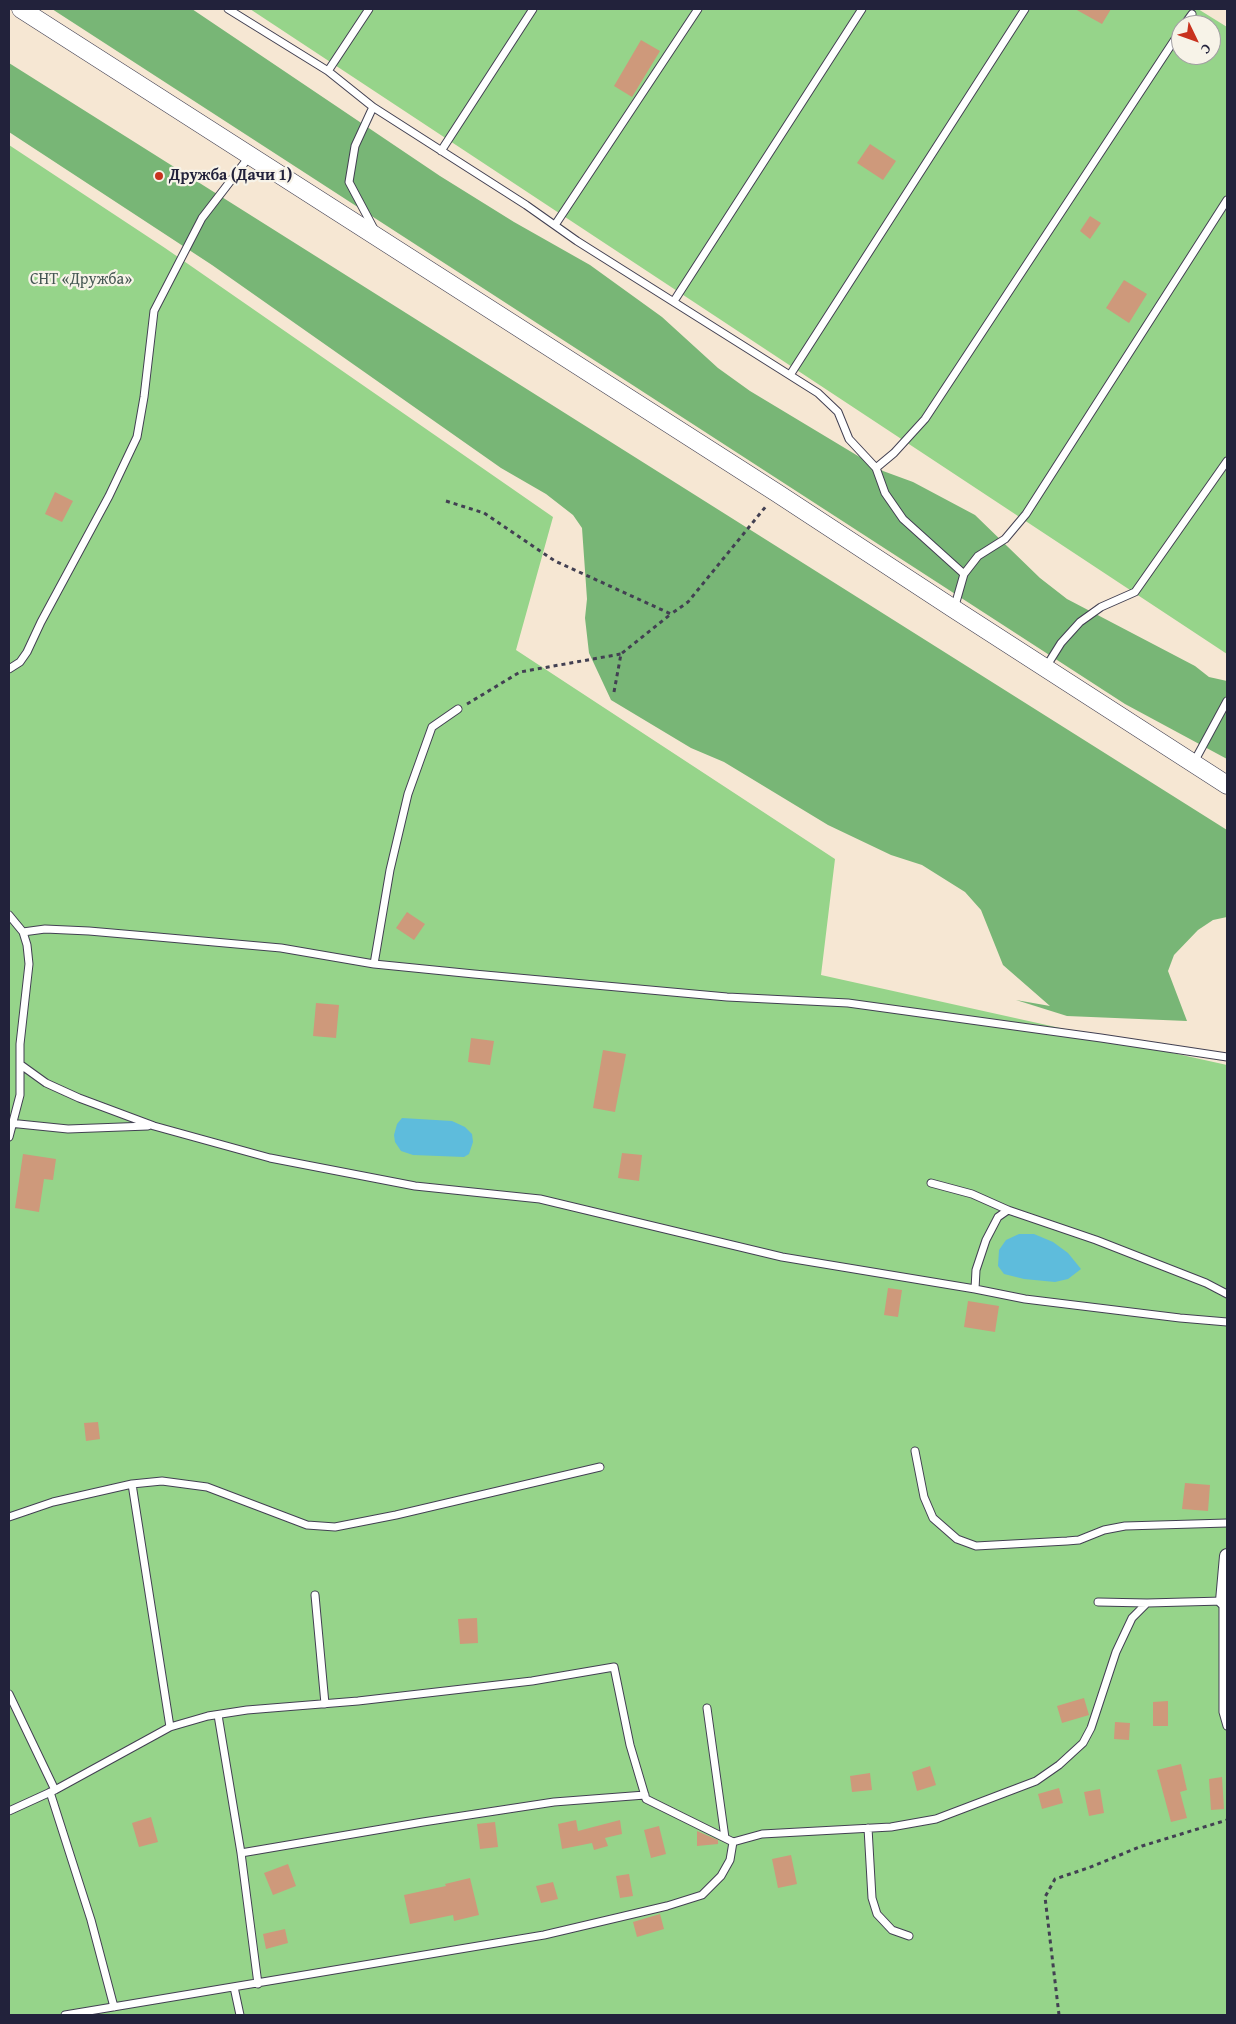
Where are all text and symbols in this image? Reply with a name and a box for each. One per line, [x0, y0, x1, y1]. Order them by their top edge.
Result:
north arrow [1171, 15, 1221, 65]
text: С [1196, 40, 1216, 59]
place label: Дружба (Дачи 1) [169, 166, 292, 186]
marker: Дружба (Дачи 1) [153, 170, 165, 182]
park label: СНТ «Дружба» [30, 270, 132, 290]

